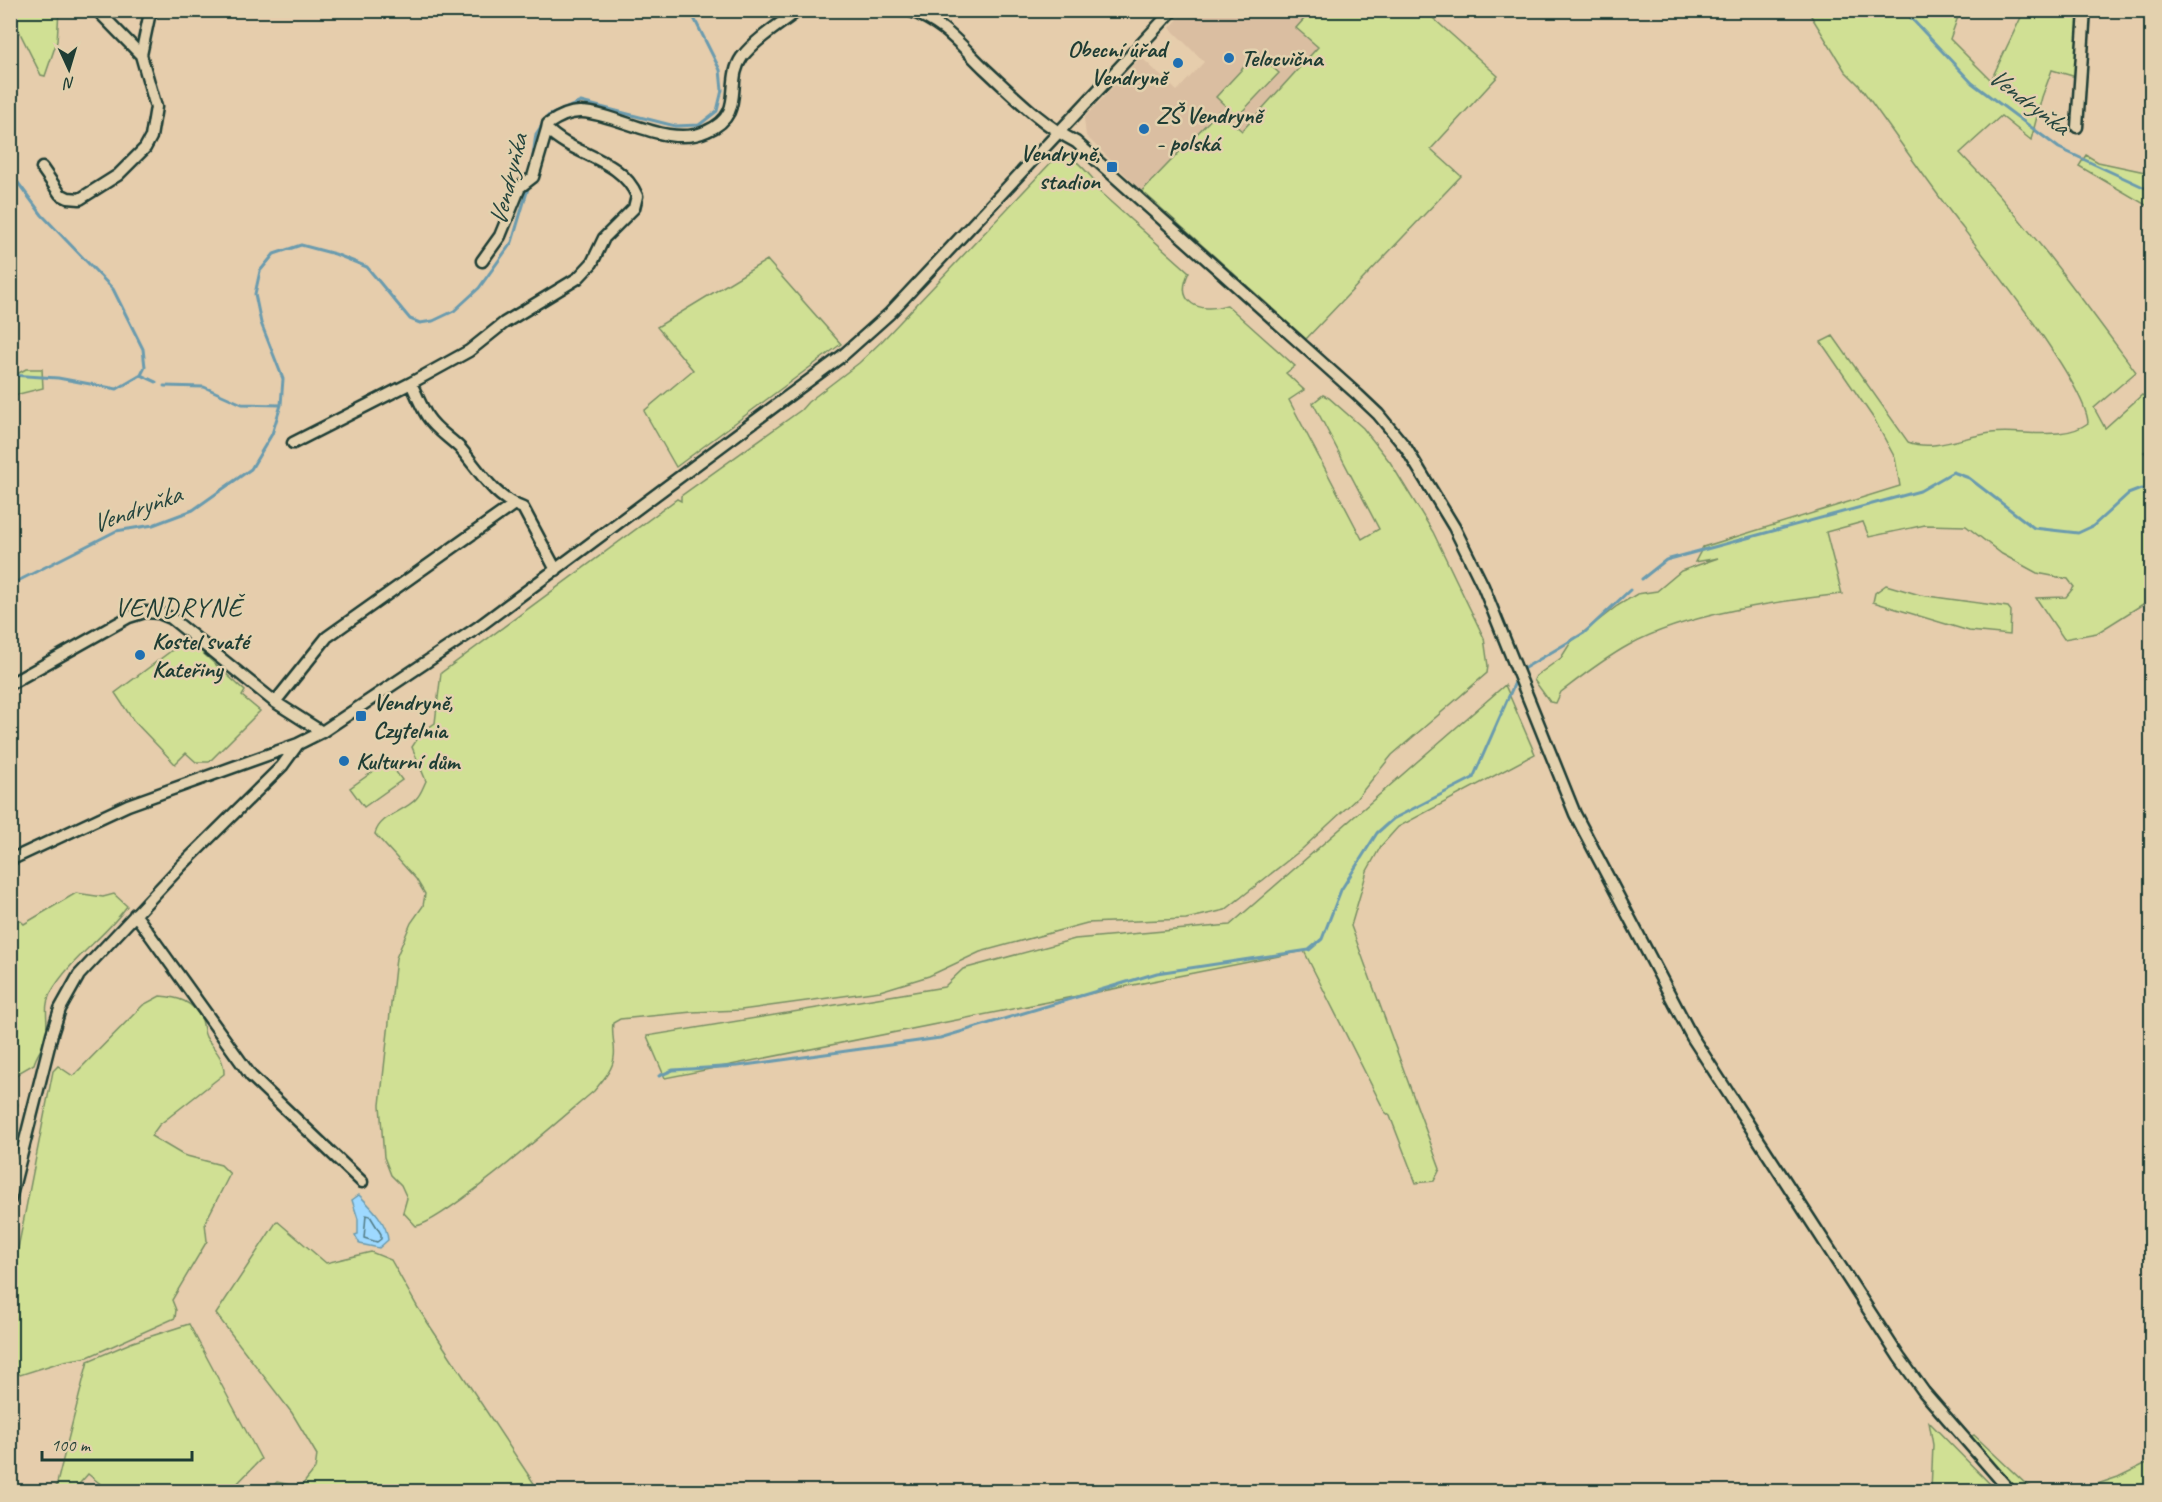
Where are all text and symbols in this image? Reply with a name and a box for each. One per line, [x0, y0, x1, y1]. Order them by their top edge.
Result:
place label: Obecní úřad Vendryně [1067, 34, 1170, 92]
north arrow [39, 39, 99, 99]
place label: Telocvična [1241, 43, 1325, 73]
marker: Telocvična [1222, 51, 1236, 65]
marker: Obecní úřad Vendryně [1171, 56, 1185, 70]
water label: Vendryňka [1982, 60, 2078, 144]
text: N [61, 73, 76, 94]
place label: ZŠ Vendryně - polská [1156, 100, 1266, 158]
marker: ZŠ Vendryně - polská [1137, 122, 1151, 136]
water label: Vendryňka [481, 128, 536, 229]
place label: Vendryně, stadion [1020, 138, 1101, 196]
marker: Vendryně, stadion [1105, 160, 1119, 174]
water label: Vendryňka [87, 477, 188, 540]
district label: VENDRYNĚ [114, 590, 245, 624]
place label: Kostel svaté Kateřiny [152, 626, 252, 684]
marker: Kostel svaté Kateřiny [133, 648, 147, 662]
place label: Vendryně, Czytelnia [373, 687, 453, 745]
marker: Vendryně, Czytelnia [354, 709, 368, 723]
place label: Kulturní dům [356, 746, 461, 776]
marker: Kulturní dům [337, 754, 351, 768]
scale bar [42, 1424, 192, 1462]
text: 100 m [51, 1434, 92, 1456]

